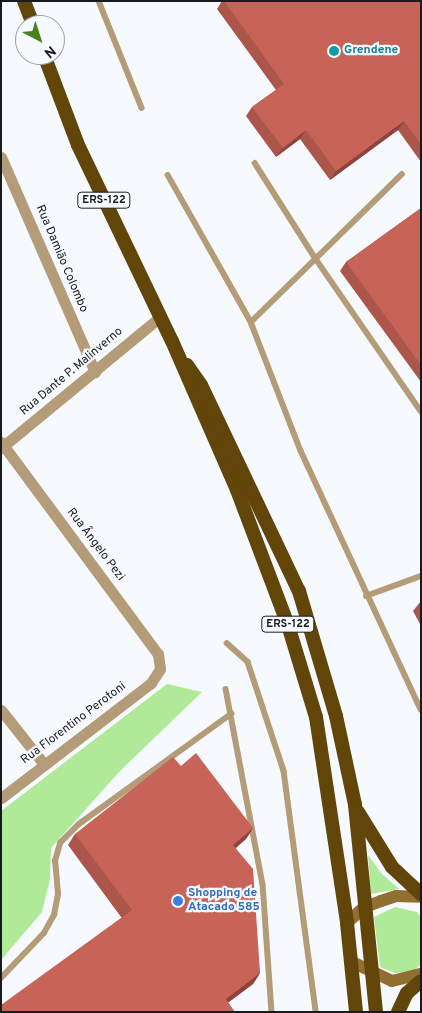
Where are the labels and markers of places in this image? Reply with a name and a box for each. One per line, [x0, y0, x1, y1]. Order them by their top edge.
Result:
place label: Grendene [344, 44, 398, 58]
marker: Grendene [328, 45, 340, 57]
place label: Shopping de Atacado 585 [188, 887, 260, 915]
marker: Shopping de Atacado 585 [172, 895, 184, 907]

